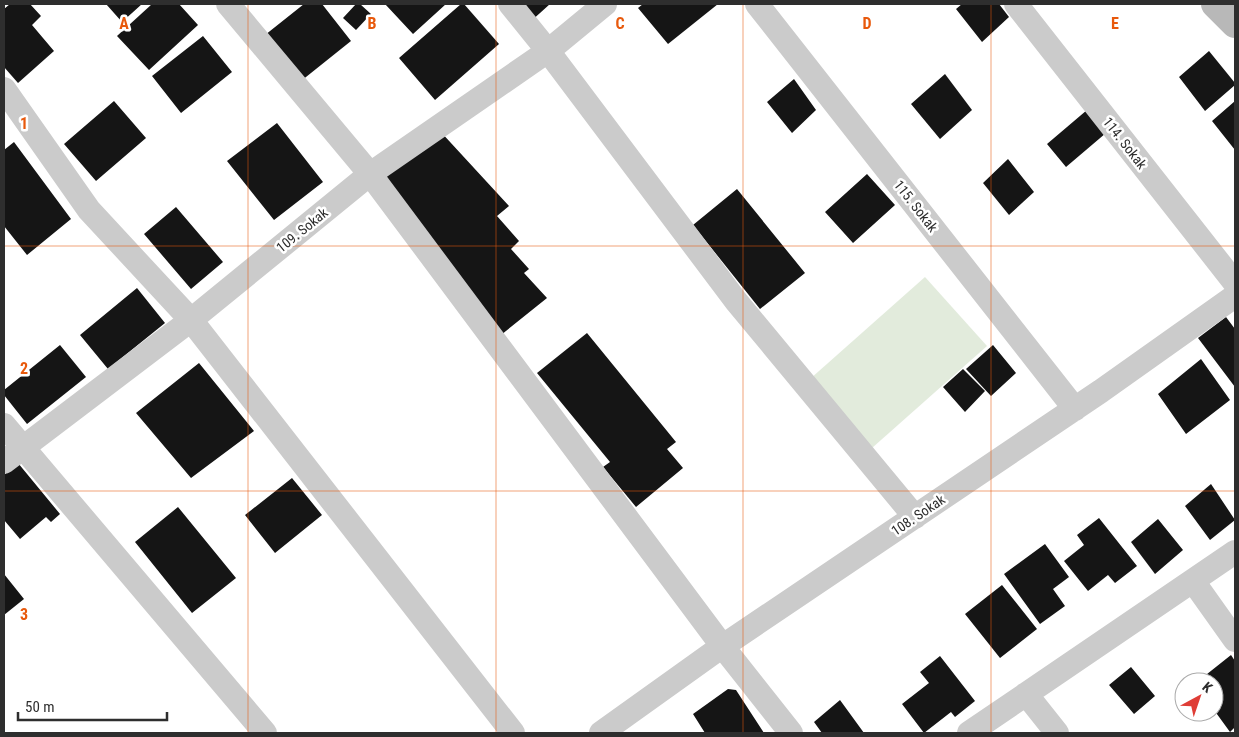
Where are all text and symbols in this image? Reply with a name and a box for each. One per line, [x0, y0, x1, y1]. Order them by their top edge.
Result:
text: A [119, 14, 129, 33]
text: B [368, 14, 377, 33]
text: C [615, 14, 625, 33]
text: D [862, 14, 872, 33]
text: E [1111, 14, 1119, 33]
text: 1 [20, 114, 28, 133]
street label: 114. Sokak [1100, 114, 1151, 173]
street label: 115. Sokak [891, 177, 942, 236]
street label: 109. Sokak [273, 204, 331, 255]
text: 2 [20, 359, 28, 378]
street label: 108. Sokak [888, 491, 948, 539]
text: 3 [20, 605, 28, 624]
north arrow [1174, 672, 1224, 722]
text: K [1199, 678, 1216, 696]
scale bar [18, 690, 166, 722]
text: 50 m [25, 698, 55, 716]

